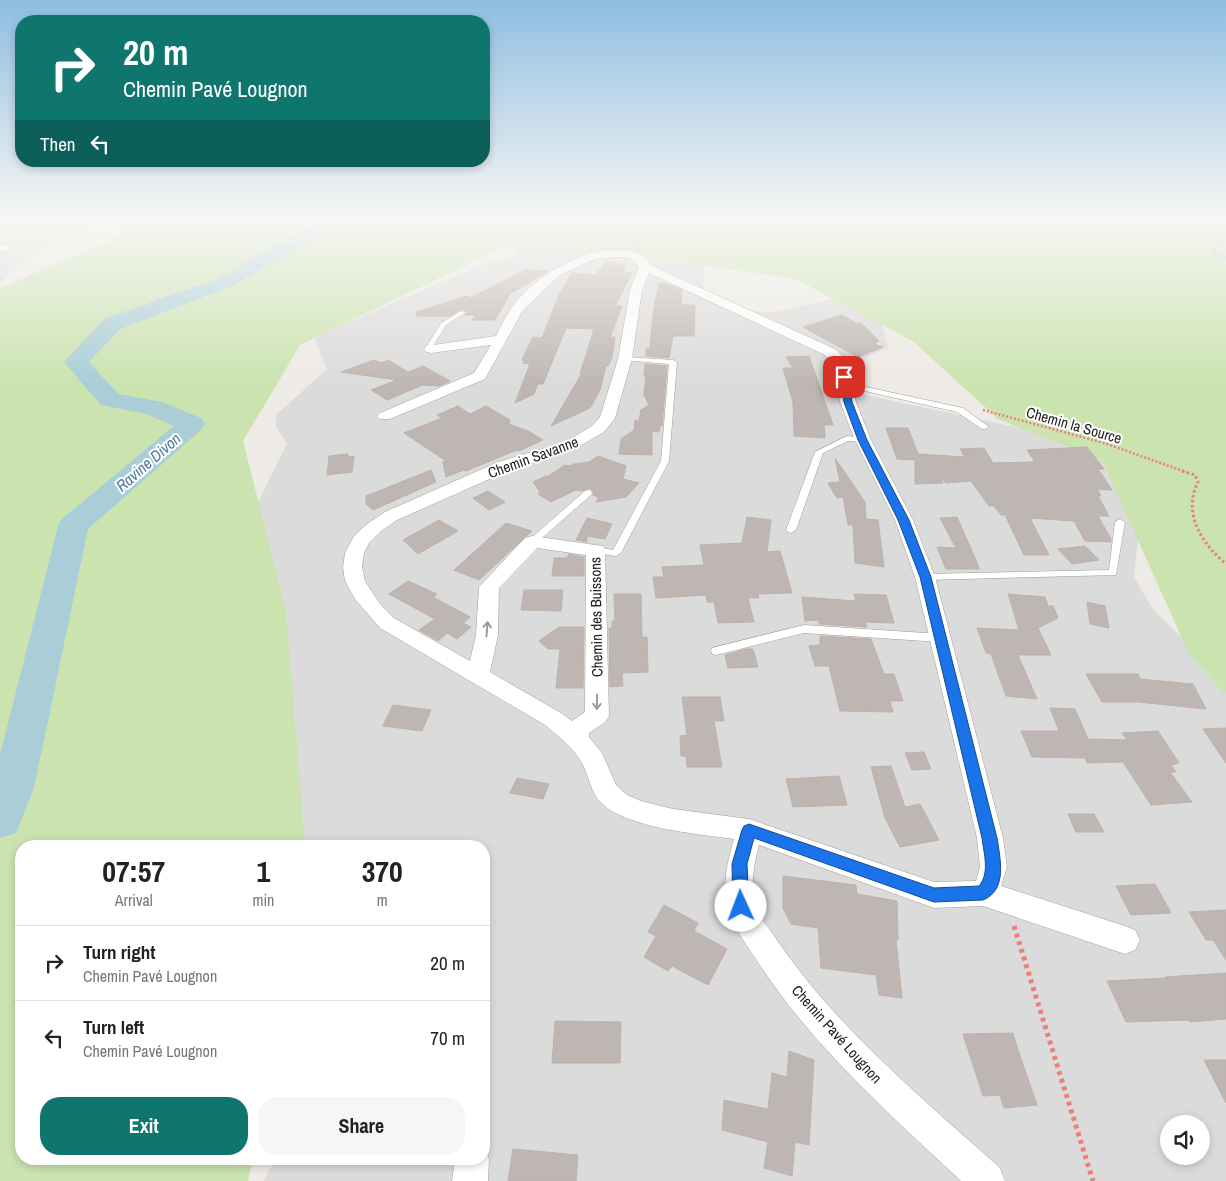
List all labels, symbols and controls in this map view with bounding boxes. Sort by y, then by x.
text: 20 m [123,29,188,76]
icon: right [40,35,105,100]
text: Chemin Pavé Lougnon [123,74,308,104]
icon: left [86,130,114,158]
text: Then [40,131,76,157]
pin [823,356,865,398]
icon: arrive [830,363,858,391]
street label: Chemin la Source [1024,401,1124,449]
water label: Ravine Divon [111,428,185,496]
street label: Chemin Savanne [485,431,581,483]
street label: Chemin des Buissons [584,557,608,677]
one-way arrow [482,621,492,637]
one-way arrow [592,694,602,710]
text: 07:57 [102,851,165,891]
text: 1 [257,851,270,891]
text: 370 [362,851,403,891]
position arrow [714,879,766,931]
text: Arrival [115,889,153,911]
text: min [252,889,274,911]
text: m [377,889,388,911]
text: Turn right [83,939,155,965]
icon: right [40,949,68,977]
text: 20 m [430,950,465,976]
text: Chemin Pavé Lougnon [83,965,217,987]
street label: Chemin Pavé Lougnon [787,980,887,1088]
text: Turn left [83,1014,144,1040]
icon: left [40,1024,68,1052]
text: 70 m [430,1025,465,1051]
text: Chemin Pavé Lougnon [83,1040,217,1062]
button: Exit [40,1097,248,1155]
button: Share [258,1097,465,1155]
map controls [1160,1115,1210,1165]
button: sound [1160,1115,1210,1165]

